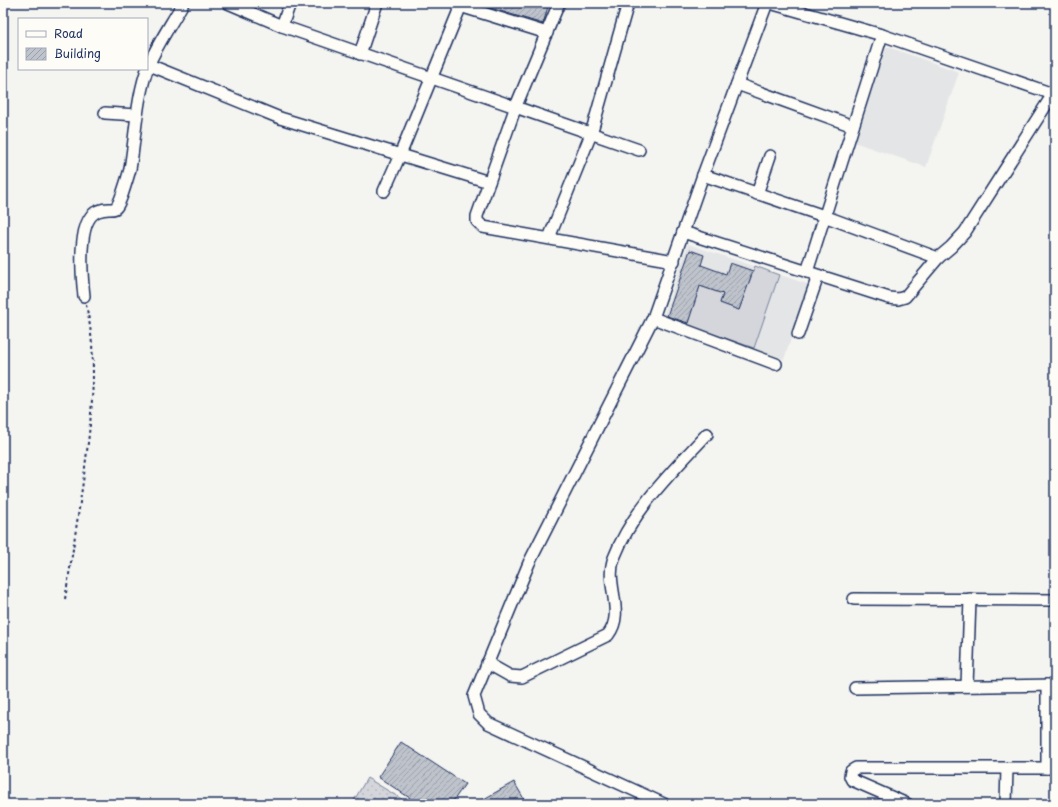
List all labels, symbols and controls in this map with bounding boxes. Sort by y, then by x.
legend [18,18,148,70]
text: Road [54,24,83,42]
text: Building [54,44,101,62]

